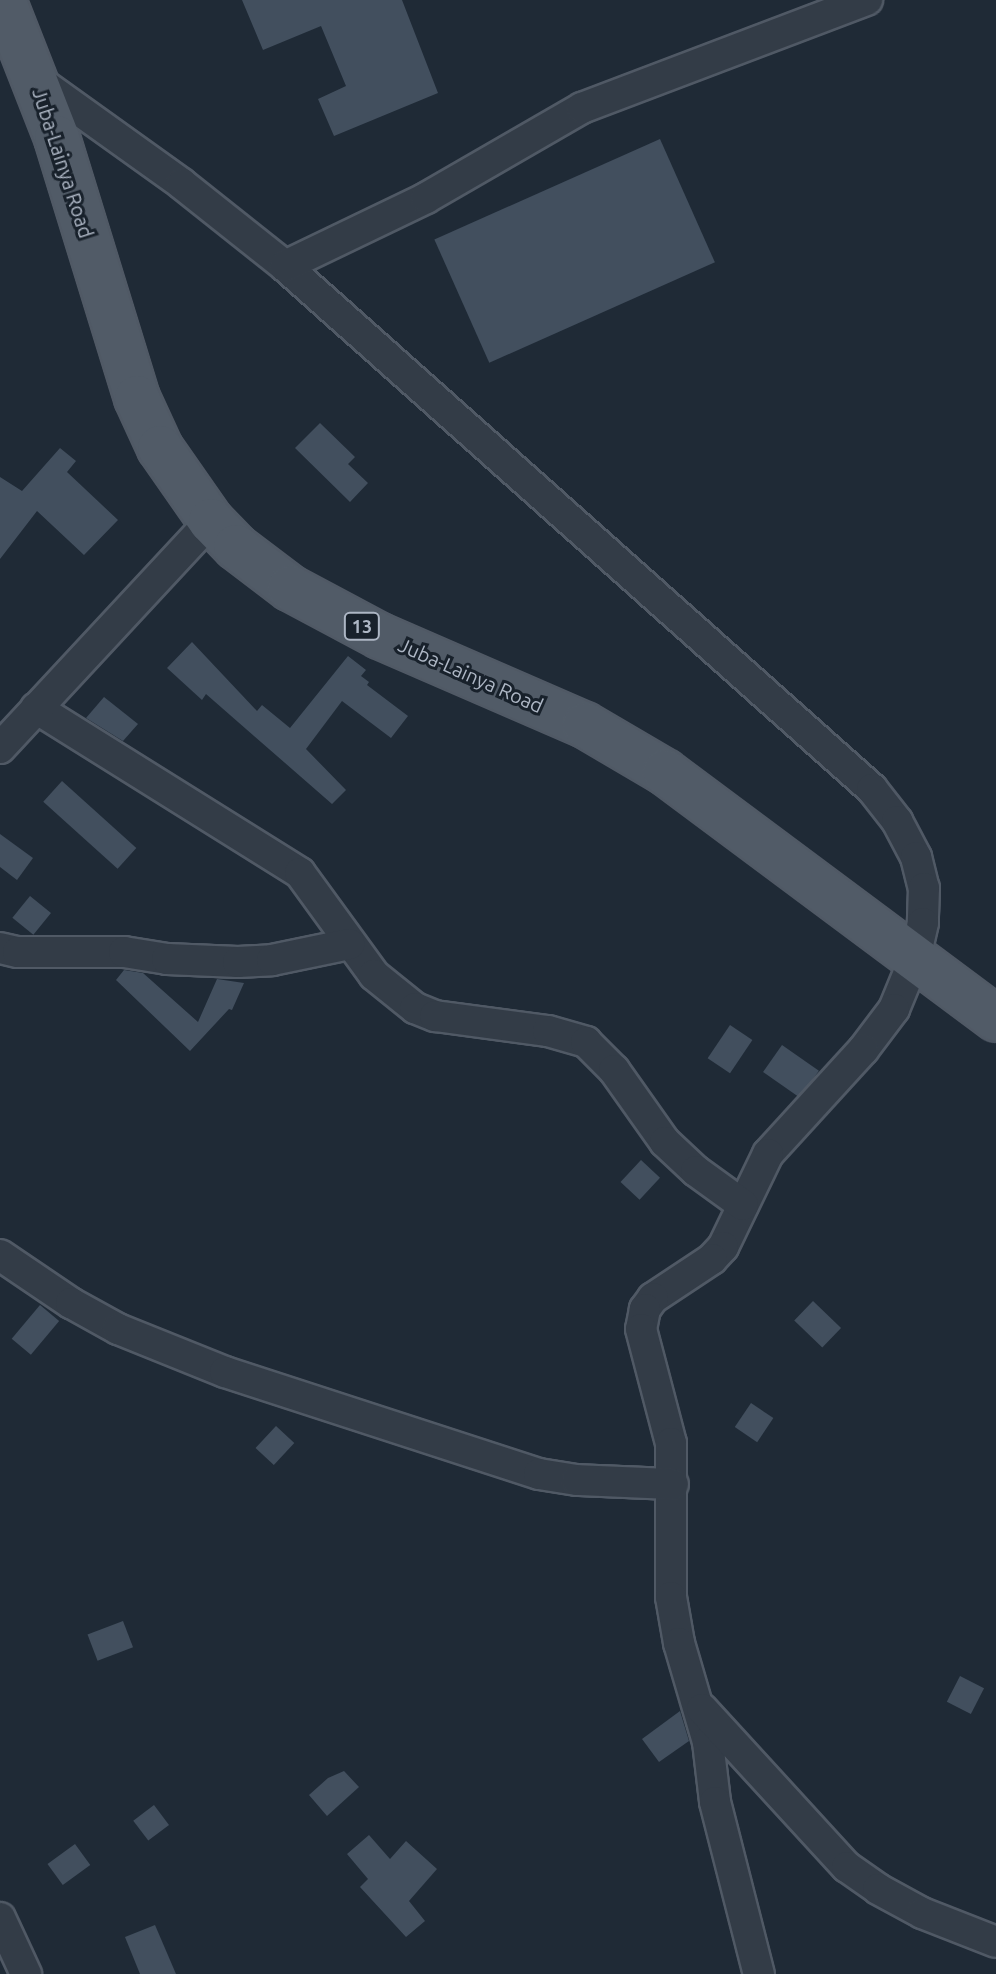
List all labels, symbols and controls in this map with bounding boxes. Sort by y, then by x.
street label: Juba-Lainya Road [27,85,99,241]
road number: 13 [342,612,382,640]
street label: Juba-Lainya Road [395,632,547,718]

